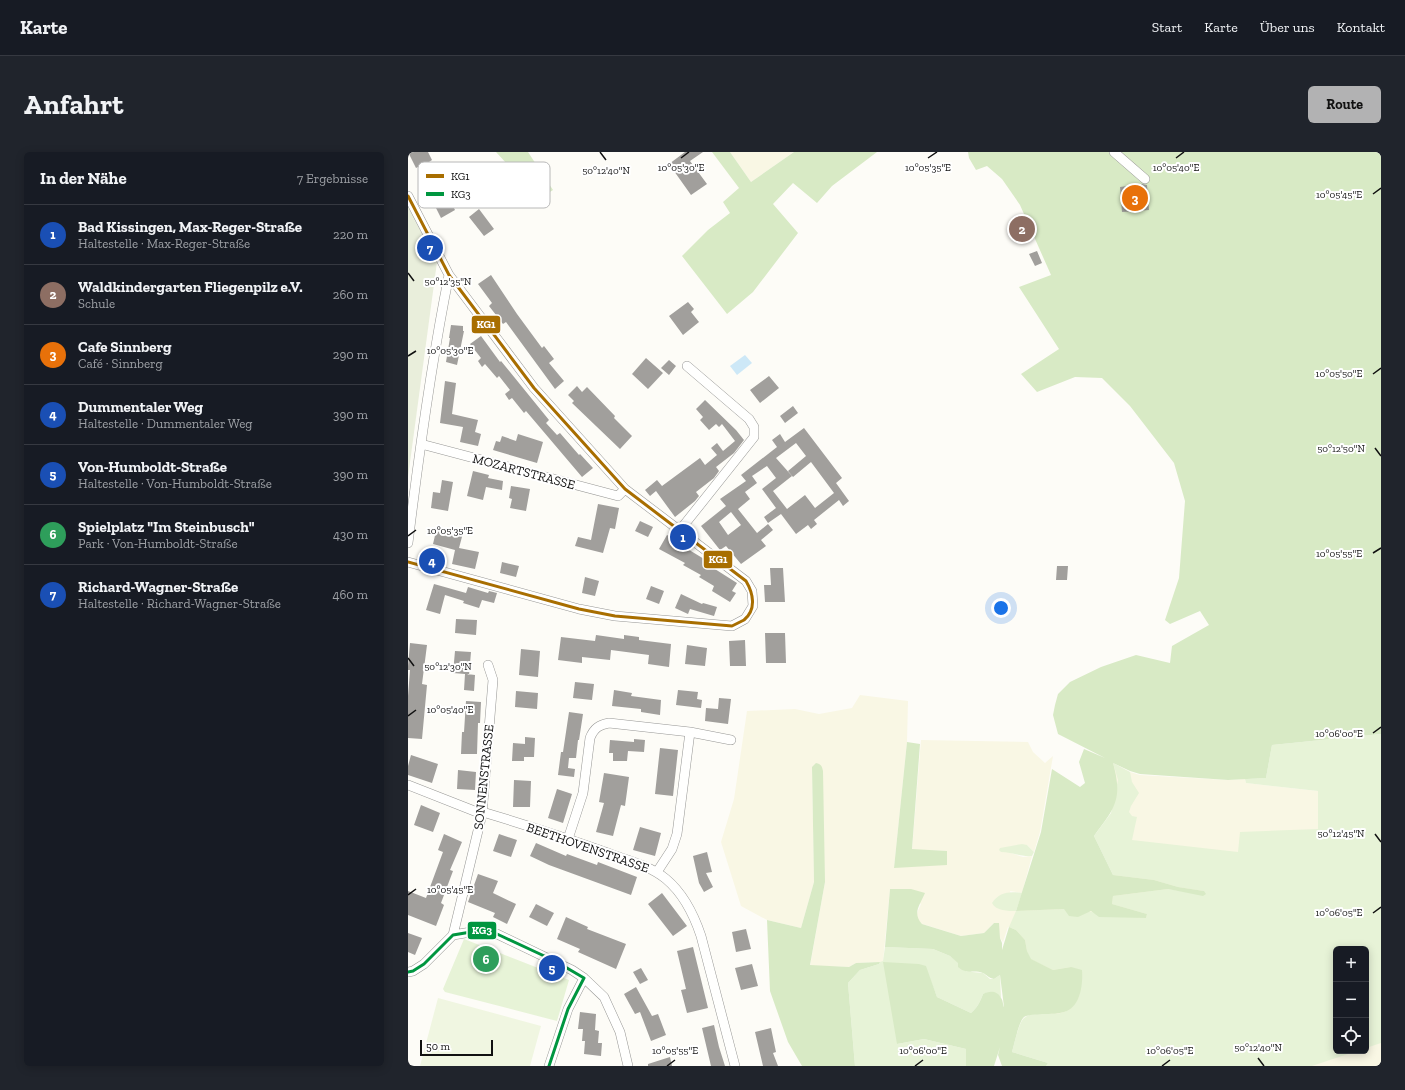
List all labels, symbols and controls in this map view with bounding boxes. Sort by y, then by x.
text: Karte [20,16,68,39]
text: Start [1152,19,1182,36]
text: Karte [1204,19,1238,36]
text: Über uns [1260,19,1315,36]
text: Kontakt [1337,19,1385,36]
button: Route [1308,86,1381,123]
text: Anfahrt [24,88,123,121]
legend [418,162,550,208]
text: 10°05'30"E [658,162,704,174]
text: 10°05'35"E [905,162,951,174]
text: 10°05'40"E [1153,162,1199,174]
text: 50°12'40"N [582,165,630,177]
text: In der Nähe [40,168,127,188]
text: KG1 [451,170,470,183]
text: 7 Ergebnisse [297,171,368,186]
pin: 3 [1122,183,1148,213]
text: KG3 [451,188,471,201]
text: 10°05'45"E [1316,189,1362,201]
pin: 2 [1009,214,1035,244]
text: Bad Kissingen, Max-Reger-Straße [78,218,302,236]
text: 1 [50,227,56,242]
text: 220 m [333,227,368,242]
pin: 7 [417,233,443,263]
text: Haltestelle · Max-Reger-Straße [78,236,250,251]
text: 50°12'35"N [425,276,472,288]
text: Waldkindergarten Fliegenpilz e.V. [78,278,303,296]
text: 2 [50,287,56,302]
text: 260 m [333,287,368,302]
text: Schule [78,296,115,311]
line badge: KG1 [471,315,501,334]
text: KG1 [476,318,496,331]
text: Cafe Sinnberg [78,338,172,356]
text: 10°05'30"E [427,345,473,357]
text: 3 [50,347,56,362]
text: 290 m [333,347,368,362]
text: Café · Sinnberg [78,356,163,371]
text: 10°05'50"E [1316,368,1363,380]
text: Dummentaler Weg [78,398,203,416]
text: 4 [49,407,57,422]
text: 390 m [333,407,368,422]
text: Haltestelle · Dummentaler Weg [78,416,252,431]
text: 50°12'50"N [1317,443,1365,455]
street label: MOZARTSTRASSE [471,451,577,492]
text: Von-Humboldt-Straße [78,458,227,476]
text: 5 [50,467,56,482]
text: 390 m [333,467,368,482]
text: Haltestelle · Von-Humboldt-Straße [78,476,272,491]
text: Spielplatz "Im Steinbusch" [78,518,255,536]
pin: 1 [670,522,696,552]
text: 10°05'35"E [427,525,473,537]
text: 6 [50,527,56,542]
text: 430 m [333,527,368,542]
text: Park · Von-Humboldt-Straße [78,536,238,551]
pin: 4 [419,546,445,576]
text: 10°05'55"E [1316,548,1362,560]
line badge: KG1 [703,550,733,569]
text: KG1 [708,553,728,566]
text: Richard-Wagner-Straße [78,578,238,596]
text: 7 [50,587,56,602]
text: 460 m [332,587,368,602]
text: Haltestelle · Richard-Wagner-Straße [78,596,281,611]
your location [991,598,1011,618]
text: 50°12'30"N [424,661,472,673]
text: 10°05'40"E [427,704,473,716]
street label: SONNENSTRASSE [471,723,497,830]
text: 10°06'00"E [1315,728,1363,740]
street label: BEETHOVENSTRASSE [525,819,651,876]
text: 50°12'45"N [1318,828,1365,840]
text: 10°05'45"E [427,884,473,896]
text: 10°06'05"E [1315,907,1363,919]
line badge: KG3 [467,921,497,940]
text: KG3 [472,924,492,937]
pin: 6 [473,944,499,974]
map controls [1333,946,1369,1054]
button: + [1333,946,1369,982]
pin: 5 [539,953,565,983]
button: − [1333,982,1369,1018]
button: locate [1333,1018,1369,1054]
scale bar [420,1038,493,1057]
text: 50 m [426,1040,450,1053]
text: 50°12'40"N [1234,1042,1282,1054]
text: 10°05'55"E [652,1045,698,1057]
text: 10°06'00"E [899,1045,947,1057]
text: 10°06'05"E [1146,1045,1194,1057]

